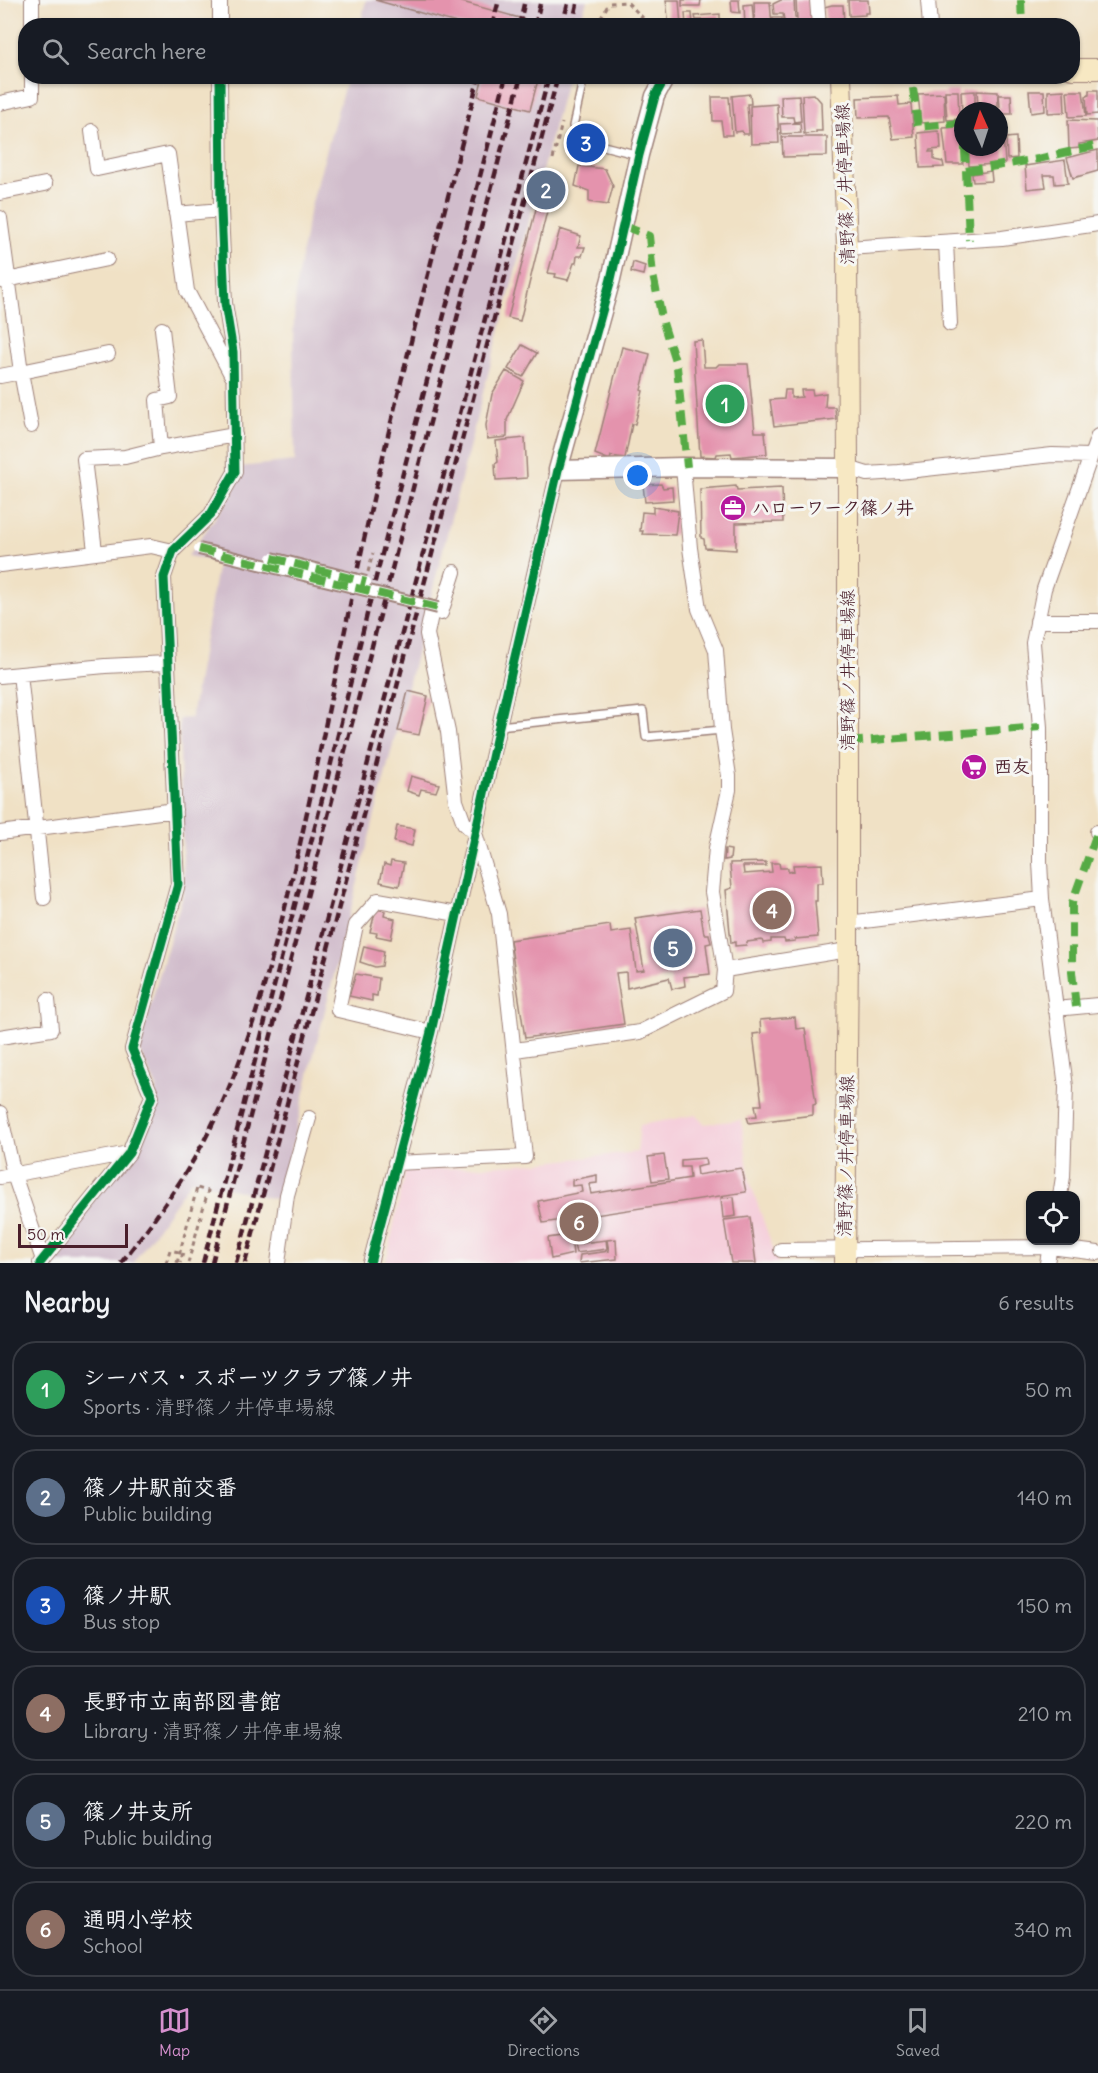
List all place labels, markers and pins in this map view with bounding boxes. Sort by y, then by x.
pin: 3 [566,120,606,166]
pin: 2 [526,168,566,213]
pin: 1 [706,382,744,426]
office icon: ハローワーク篠ノ井 [718,493,748,523]
place label: ハローワーク篠ノ井 [752,496,914,519]
supermarket icon: 西友 [959,752,989,782]
place label: 西友 [994,755,1030,778]
pin: 4 [752,888,792,932]
pin: 5 [654,926,692,970]
pin: 6 [560,1200,598,1244]

